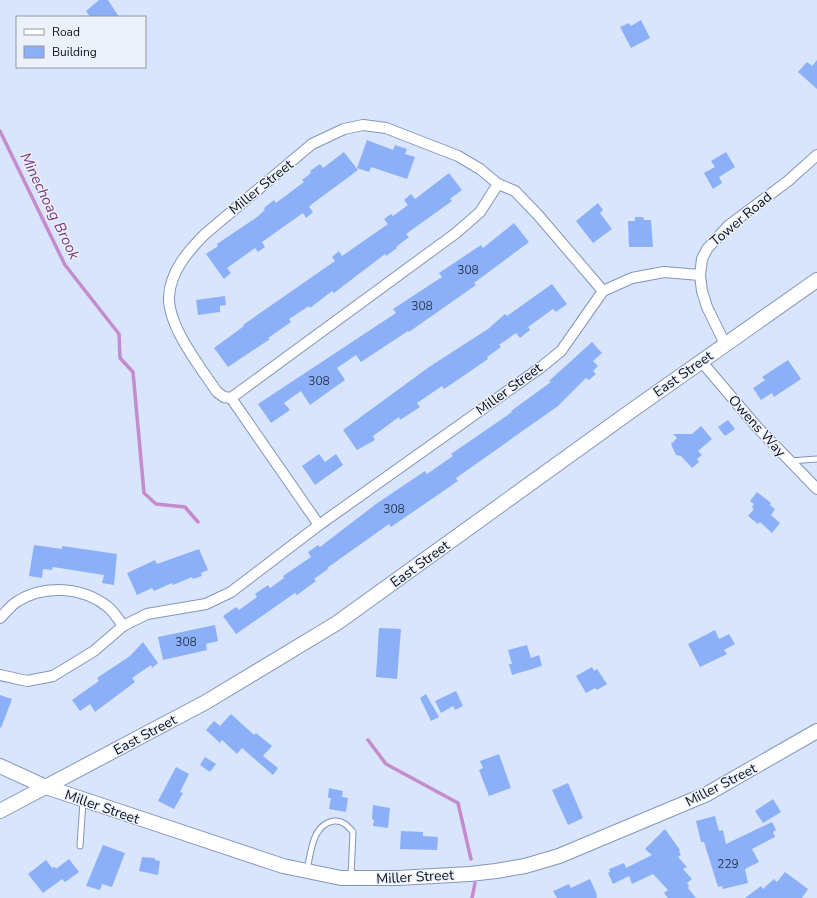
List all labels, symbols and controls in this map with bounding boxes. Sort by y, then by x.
legend [16,16,146,68]
text: Road [52,24,80,40]
text: Building [52,44,97,60]
water label: Minechoag Brook [15,149,85,263]
street label: Miller Street [225,155,297,219]
street label: Tower Road [706,188,776,250]
house number: 308 [457,262,479,278]
house number: 308 [411,298,433,314]
street label: East Street [649,346,717,402]
street label: Miller Street [472,358,546,420]
house number: 308 [308,373,330,389]
street label: Owens Way [724,391,790,462]
house number: 308 [383,501,405,517]
street label: East Street [387,536,454,592]
house number: 308 [175,634,197,650]
street label: East Street [110,710,180,760]
street label: Miller Street [682,759,760,811]
street label: Miller Street [62,785,142,829]
house number: 229 [717,856,739,872]
street label: Miller Street [376,865,454,889]

